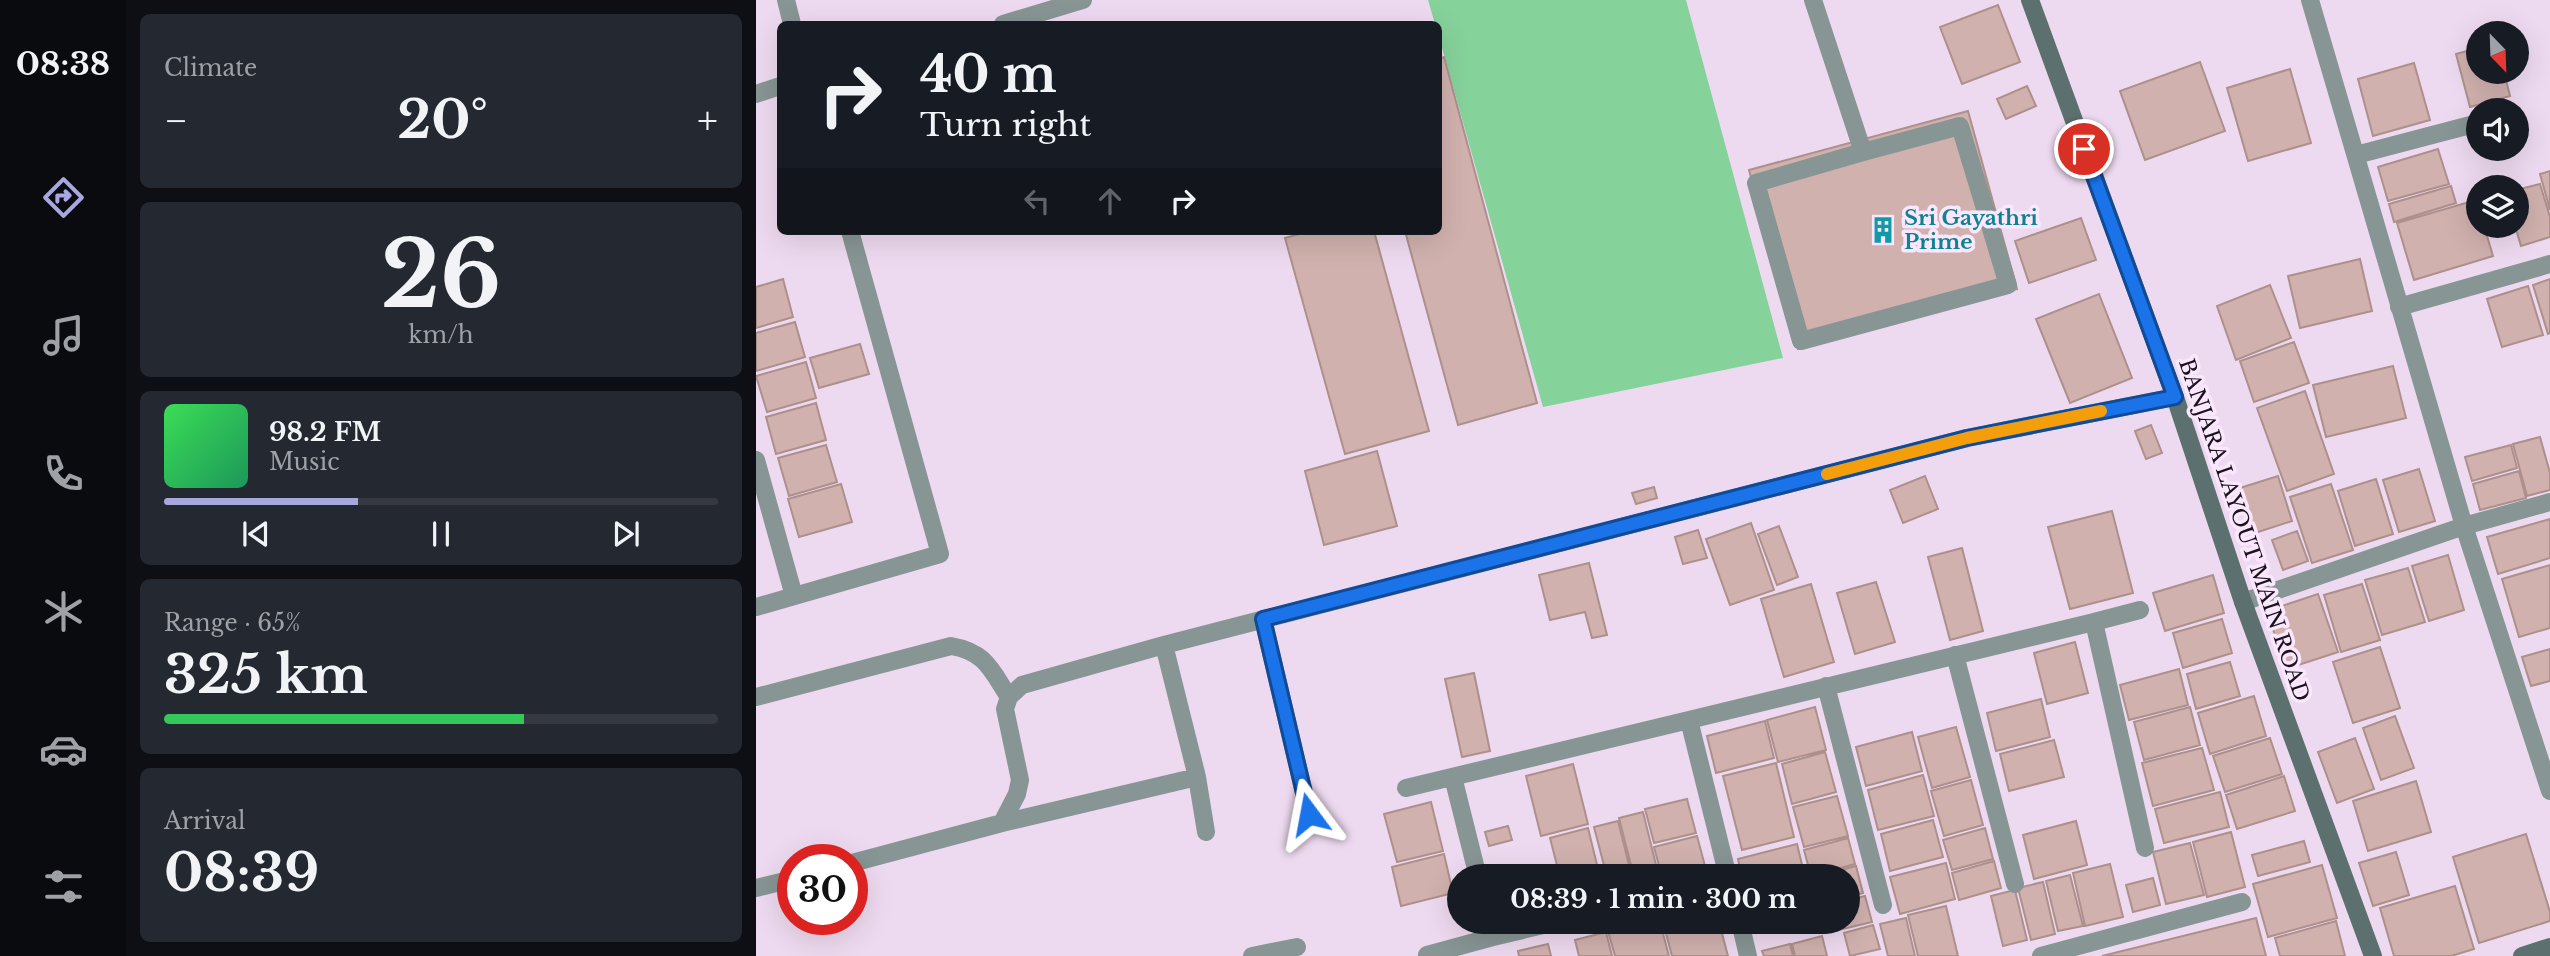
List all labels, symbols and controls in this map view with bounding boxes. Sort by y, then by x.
north arrow [2466,21,2529,84]
map controls [2466,21,2529,238]
text: 08:38 [16,44,110,84]
text: 40 m [920,44,1057,105]
icon: right [805,49,896,140]
text: Climate [164,54,257,82]
text: 20° [397,88,488,152]
text: − [164,97,188,144]
text: + [697,97,718,144]
button: sound [2466,98,2529,161]
text: Turn right [920,105,1091,145]
pin [2054,119,2114,179]
icon: arrive [2065,130,2103,168]
icon: directions [39,173,88,222]
button: layers [2466,175,2529,238]
icon: left [1018,182,1056,220]
icon: ahead [1091,182,1129,220]
icon: right [1164,182,1202,220]
place label: Sri Gayathri Prime [1904,205,2038,255]
building icon: Sri Gayathri Prime [1868,215,1898,245]
text: 26 [381,219,501,332]
icon: music [39,311,88,360]
text: km/h [408,321,474,349]
street label: BANJARA LAYOUT MAIN ROAD [2173,355,2315,705]
text: 98.2 FM [269,416,381,448]
text: Music [269,448,340,476]
icon: phone [39,449,88,498]
icon: previous [237,515,275,553]
icon: pause [422,515,460,553]
icon: next [607,515,645,553]
icon: climate [39,587,88,636]
text: Range · 65% [164,609,301,637]
text: 325 km [164,643,368,707]
icon: car [39,725,88,774]
position arrow [1272,777,1346,851]
text: Arrival [164,807,245,835]
text: 08:39 [164,841,319,905]
speed limit sign: 30 [777,844,868,935]
icon: filters [39,862,88,911]
text: 08:39 · 1 min · 300 m [1510,883,1797,915]

